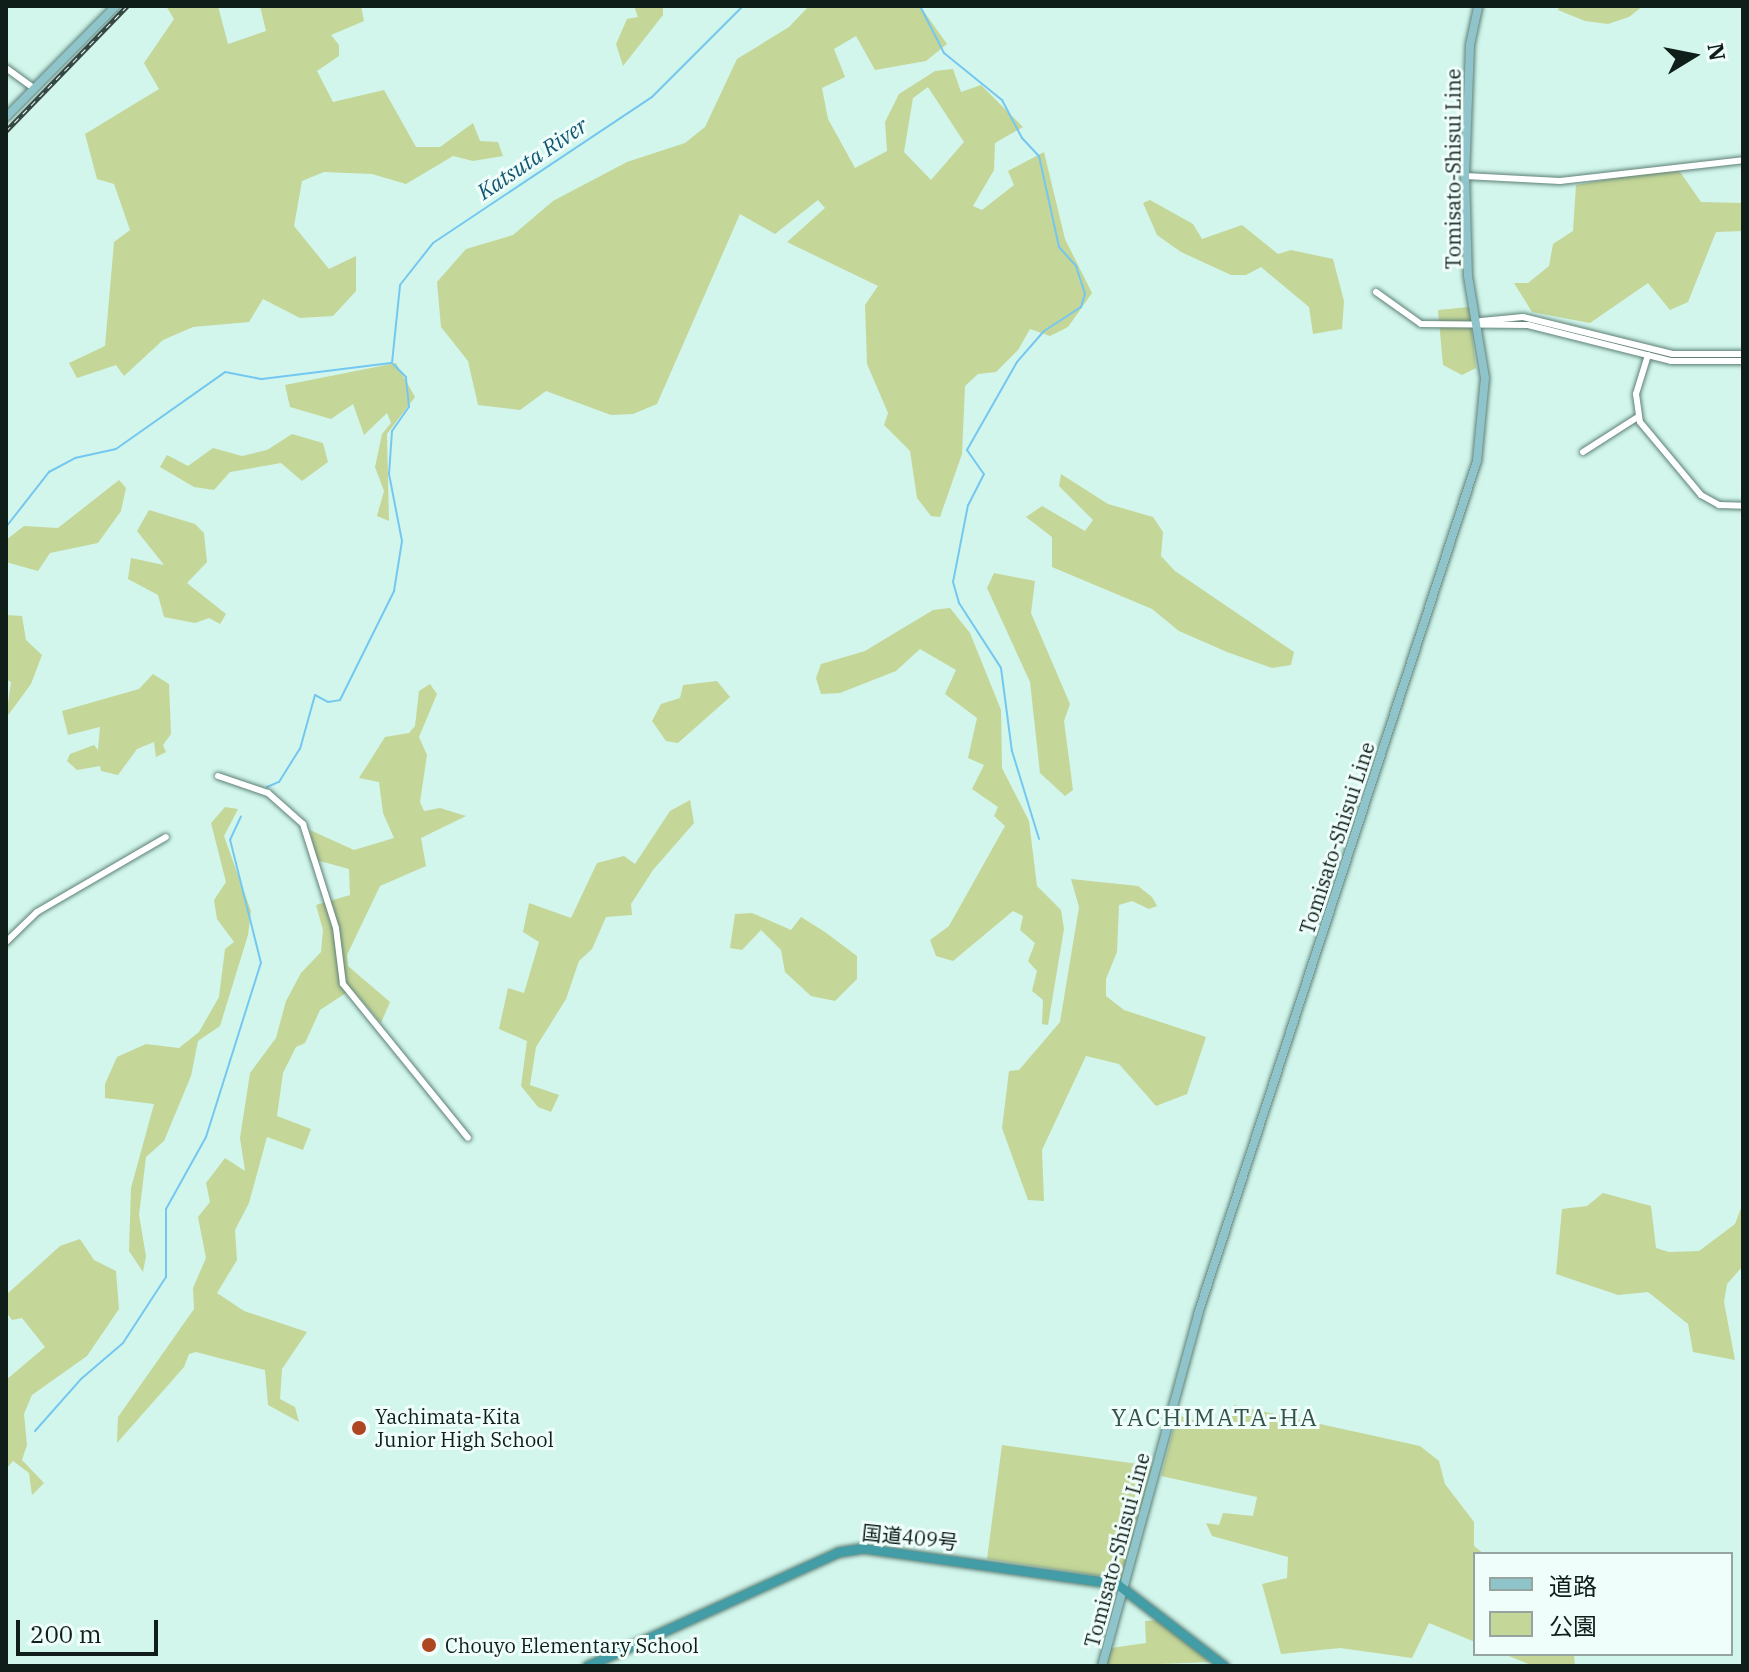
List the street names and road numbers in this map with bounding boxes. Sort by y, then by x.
street label: Tomisato-Shisui Line [1441,69,1465,269]
street label: Tomisato-Shisui Line [1295,739,1379,937]
street label: Tomisato-Shisui Line [1079,1450,1155,1650]
street label: 国道409号 [861,1520,959,1554]

